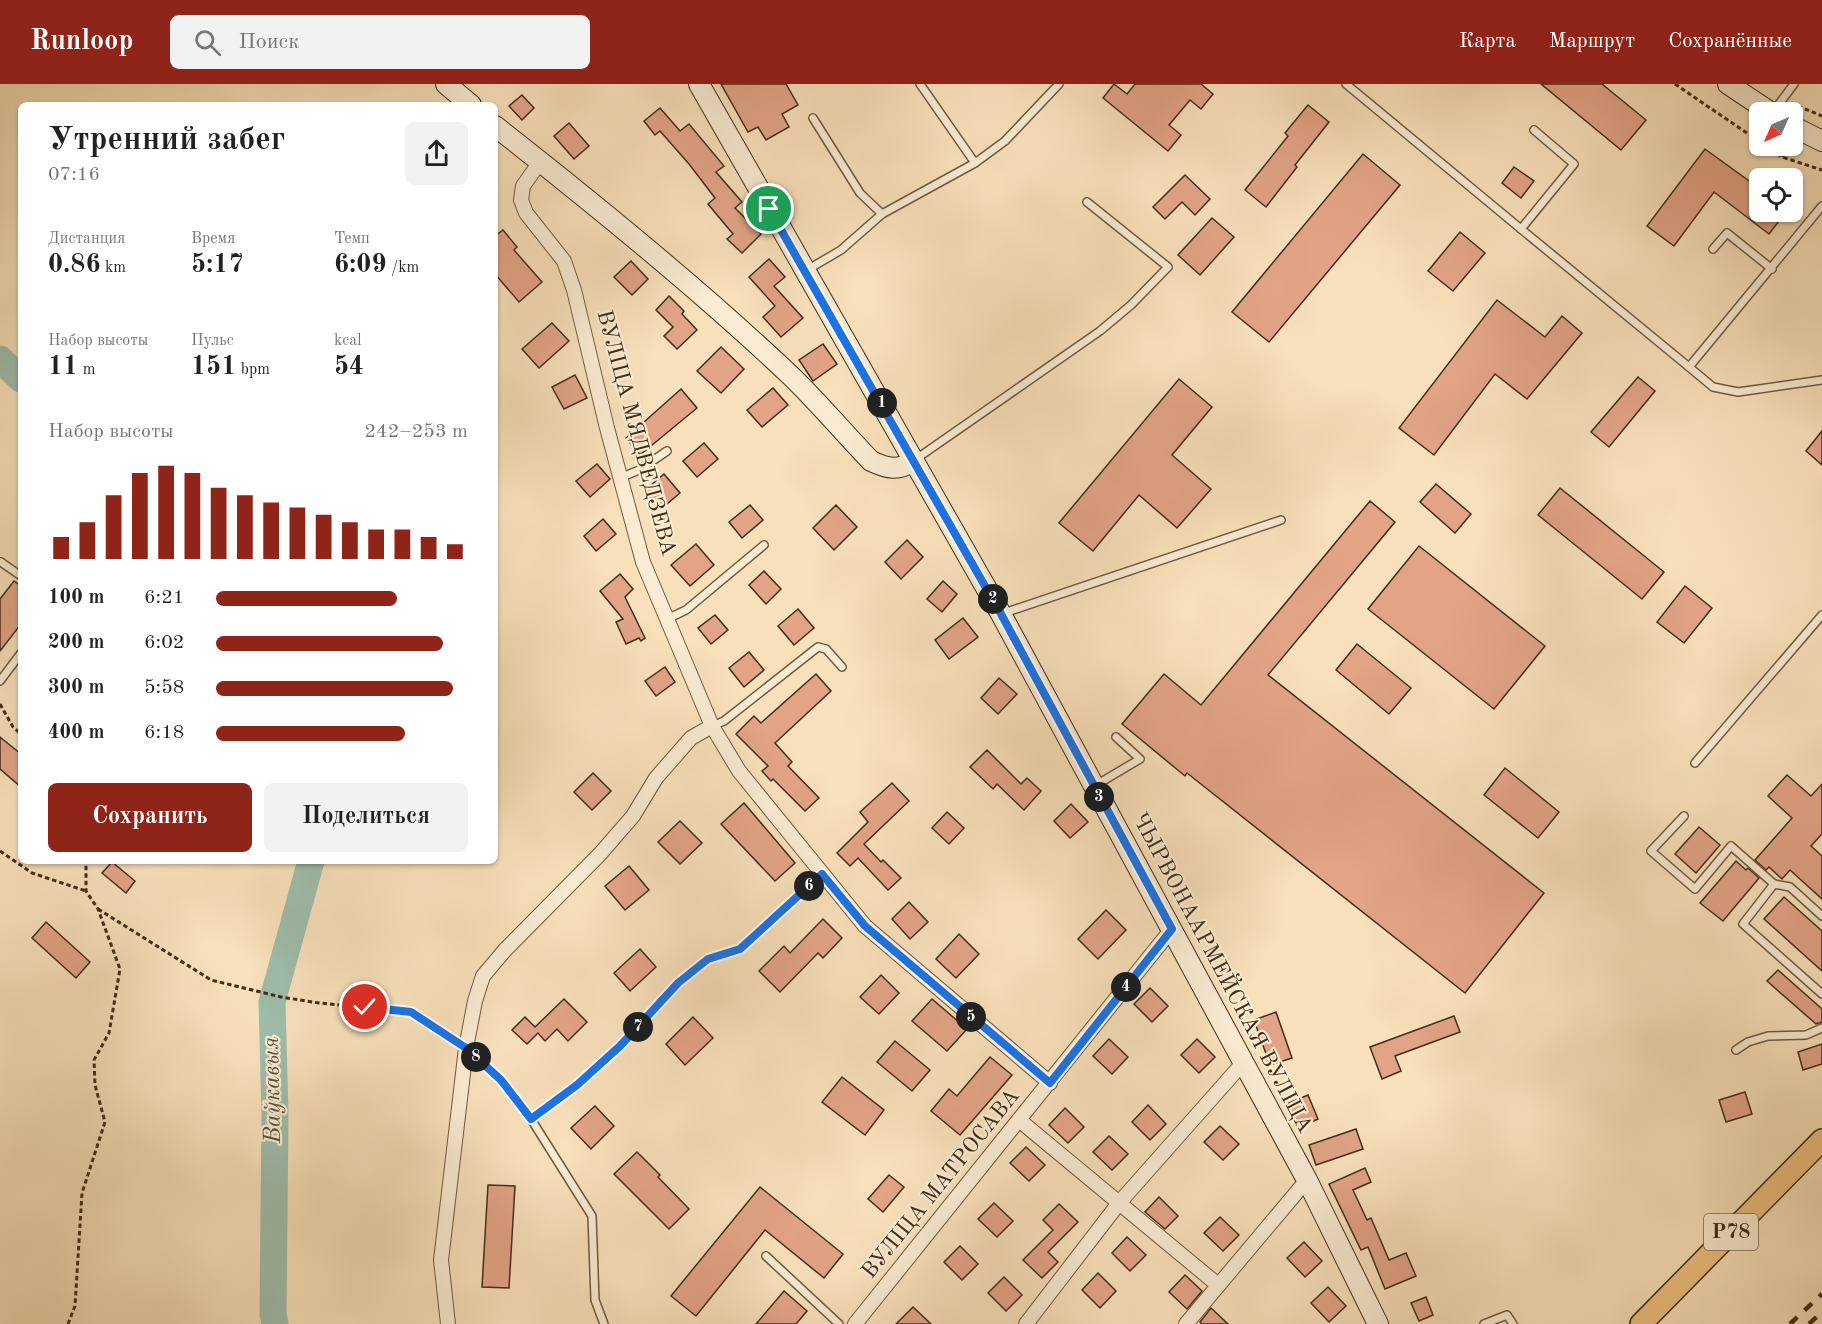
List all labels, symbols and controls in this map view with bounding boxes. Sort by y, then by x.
search box [170,15,590,69]
icon: search [191,26,224,59]
text: Runloop [30,28,134,56]
text: Поиск [239,31,299,53]
text: Карта [1459,31,1516,52]
text: Маршрут [1549,31,1635,52]
text: Сохранённые [1668,31,1792,52]
north arrow [1749,102,1803,156]
map controls [1749,102,1803,222]
button: share [405,122,468,185]
text: Утренний забег [48,124,285,157]
text: 07:16 [48,165,100,185]
button: locate [1749,168,1803,222]
pin [743,183,794,234]
icon: arrive [752,192,785,225]
text: Дистанция [48,231,125,247]
text: Время [191,231,235,247]
text: Темп [334,231,370,247]
text: 0.86 [48,252,101,278]
text: 5:17 [191,252,244,278]
text: 6:09 [334,252,387,278]
text: km [101,260,126,276]
text: /km [387,260,419,276]
street label: ВУЛІЦА МЯДВЕДЗЕВА [593,308,680,559]
text: Набор высоты [48,333,148,349]
text: Пульс [191,333,234,349]
text: kcal [334,333,362,349]
text: 11 [48,354,78,380]
text: 151 [191,354,236,380]
text: 54 [334,354,364,380]
text: m [78,362,95,378]
text: bpm [236,362,270,378]
pin: 1 [867,388,897,418]
text: 1 [877,395,887,411]
text: Набор высоты [48,422,174,442]
text: 242–253 m [365,422,468,442]
pin: 2 [978,584,1008,614]
text: 100 m [48,588,104,608]
text: 6:21 [144,588,184,608]
text: 2 [988,591,998,607]
text: 200 m [48,633,104,653]
text: 6:02 [144,633,184,653]
text: 300 m [48,678,104,698]
text: 5:58 [144,678,184,698]
text: 400 m [48,723,104,743]
text: 6:18 [144,723,184,743]
pin: 3 [1084,782,1114,812]
button: Сохранить [48,783,252,852]
button: Поделиться [264,783,468,852]
text: 3 [1094,789,1104,805]
street label: ЧЫРВОНААРМЕЙСКАЯ ВУЛІЦА [1128,807,1320,1137]
pin: 6 [794,871,824,901]
text: 6 [804,878,814,894]
pin: 4 [1111,972,1141,1002]
text: 4 [1121,979,1131,995]
pin [339,981,390,1032]
icon: check [348,990,381,1023]
pin: 5 [956,1002,986,1032]
text: 5 [966,1009,976,1025]
pin: 7 [623,1012,653,1042]
text: 7 [633,1019,643,1035]
water label: Ваўкавыя [260,1036,286,1145]
pin: 8 [461,1042,491,1072]
text: 8 [471,1049,481,1065]
street label: ВУЛІЦА МАТРОСАВА [858,1085,1024,1283]
road number: Р78 [1704,1214,1758,1250]

